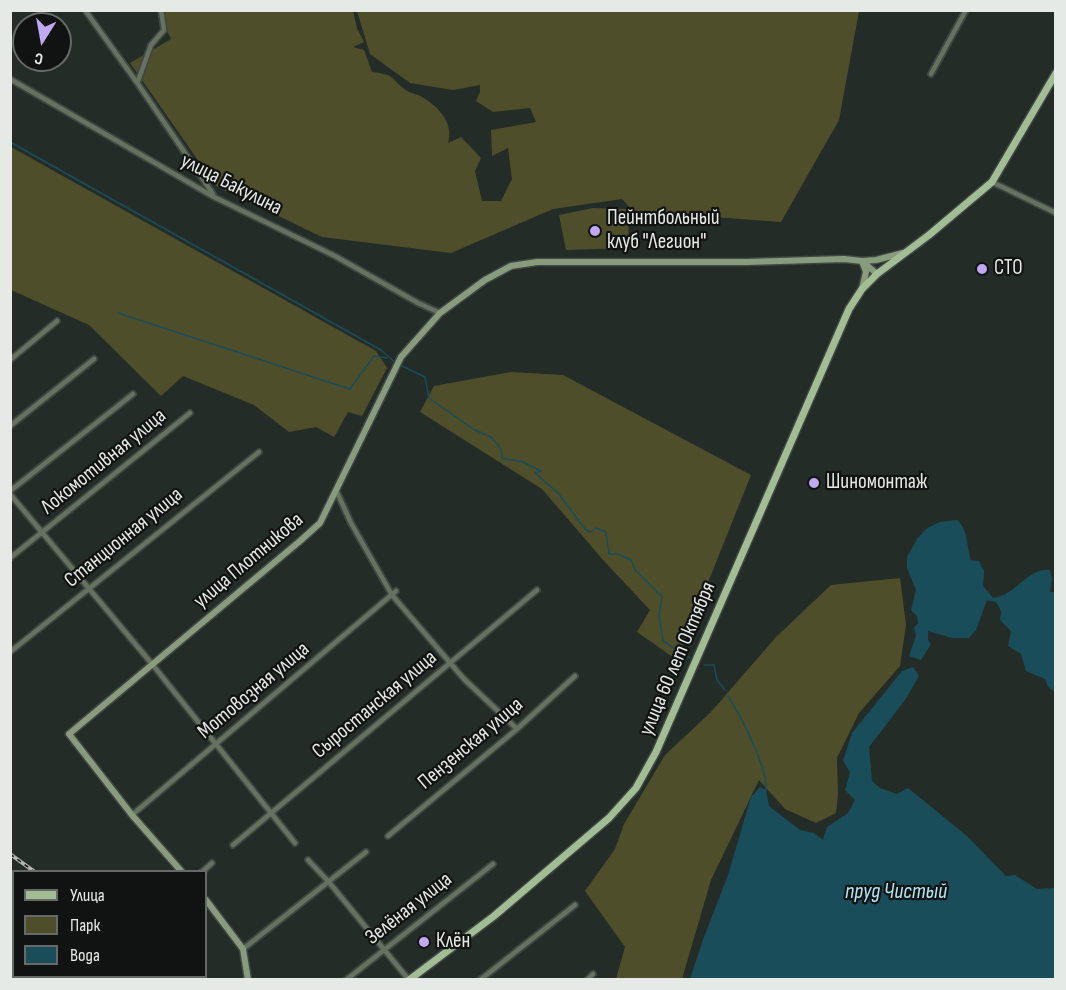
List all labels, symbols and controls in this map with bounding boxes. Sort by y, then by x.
north arrow [12,12,72,72]
text: С [33,48,45,68]
street label: улица Бакулина [176,149,286,221]
place label: Пейнтбольный клуб "Легион" [607,206,720,256]
marker: Пейнтбольный клуб "Легион" [588,224,602,238]
place label: СТО [994,256,1023,282]
marker: СТО [975,262,989,276]
street label: Локомотивная улица [36,404,172,520]
place label: Шиномонтаж [826,470,927,496]
marker: Шиномонтаж [807,476,821,490]
street label: Станционная улица [60,483,188,593]
street label: улица Плотникова [189,508,309,614]
street label: улица 60 лет Октября [634,578,722,740]
street label: Мотовозная улица [193,637,315,745]
street label: Сыростанская улица [308,646,442,764]
street label: Пензенская улица [413,693,529,795]
street label: Зелёная улица [361,867,457,951]
legend [12,870,207,978]
water label: пруд Чистый [845,879,947,905]
text: Улица [70,885,105,906]
text: Парк [70,915,100,936]
place label: Клён [436,929,470,955]
marker: Клён [417,935,431,949]
text: Вода [70,945,100,966]

